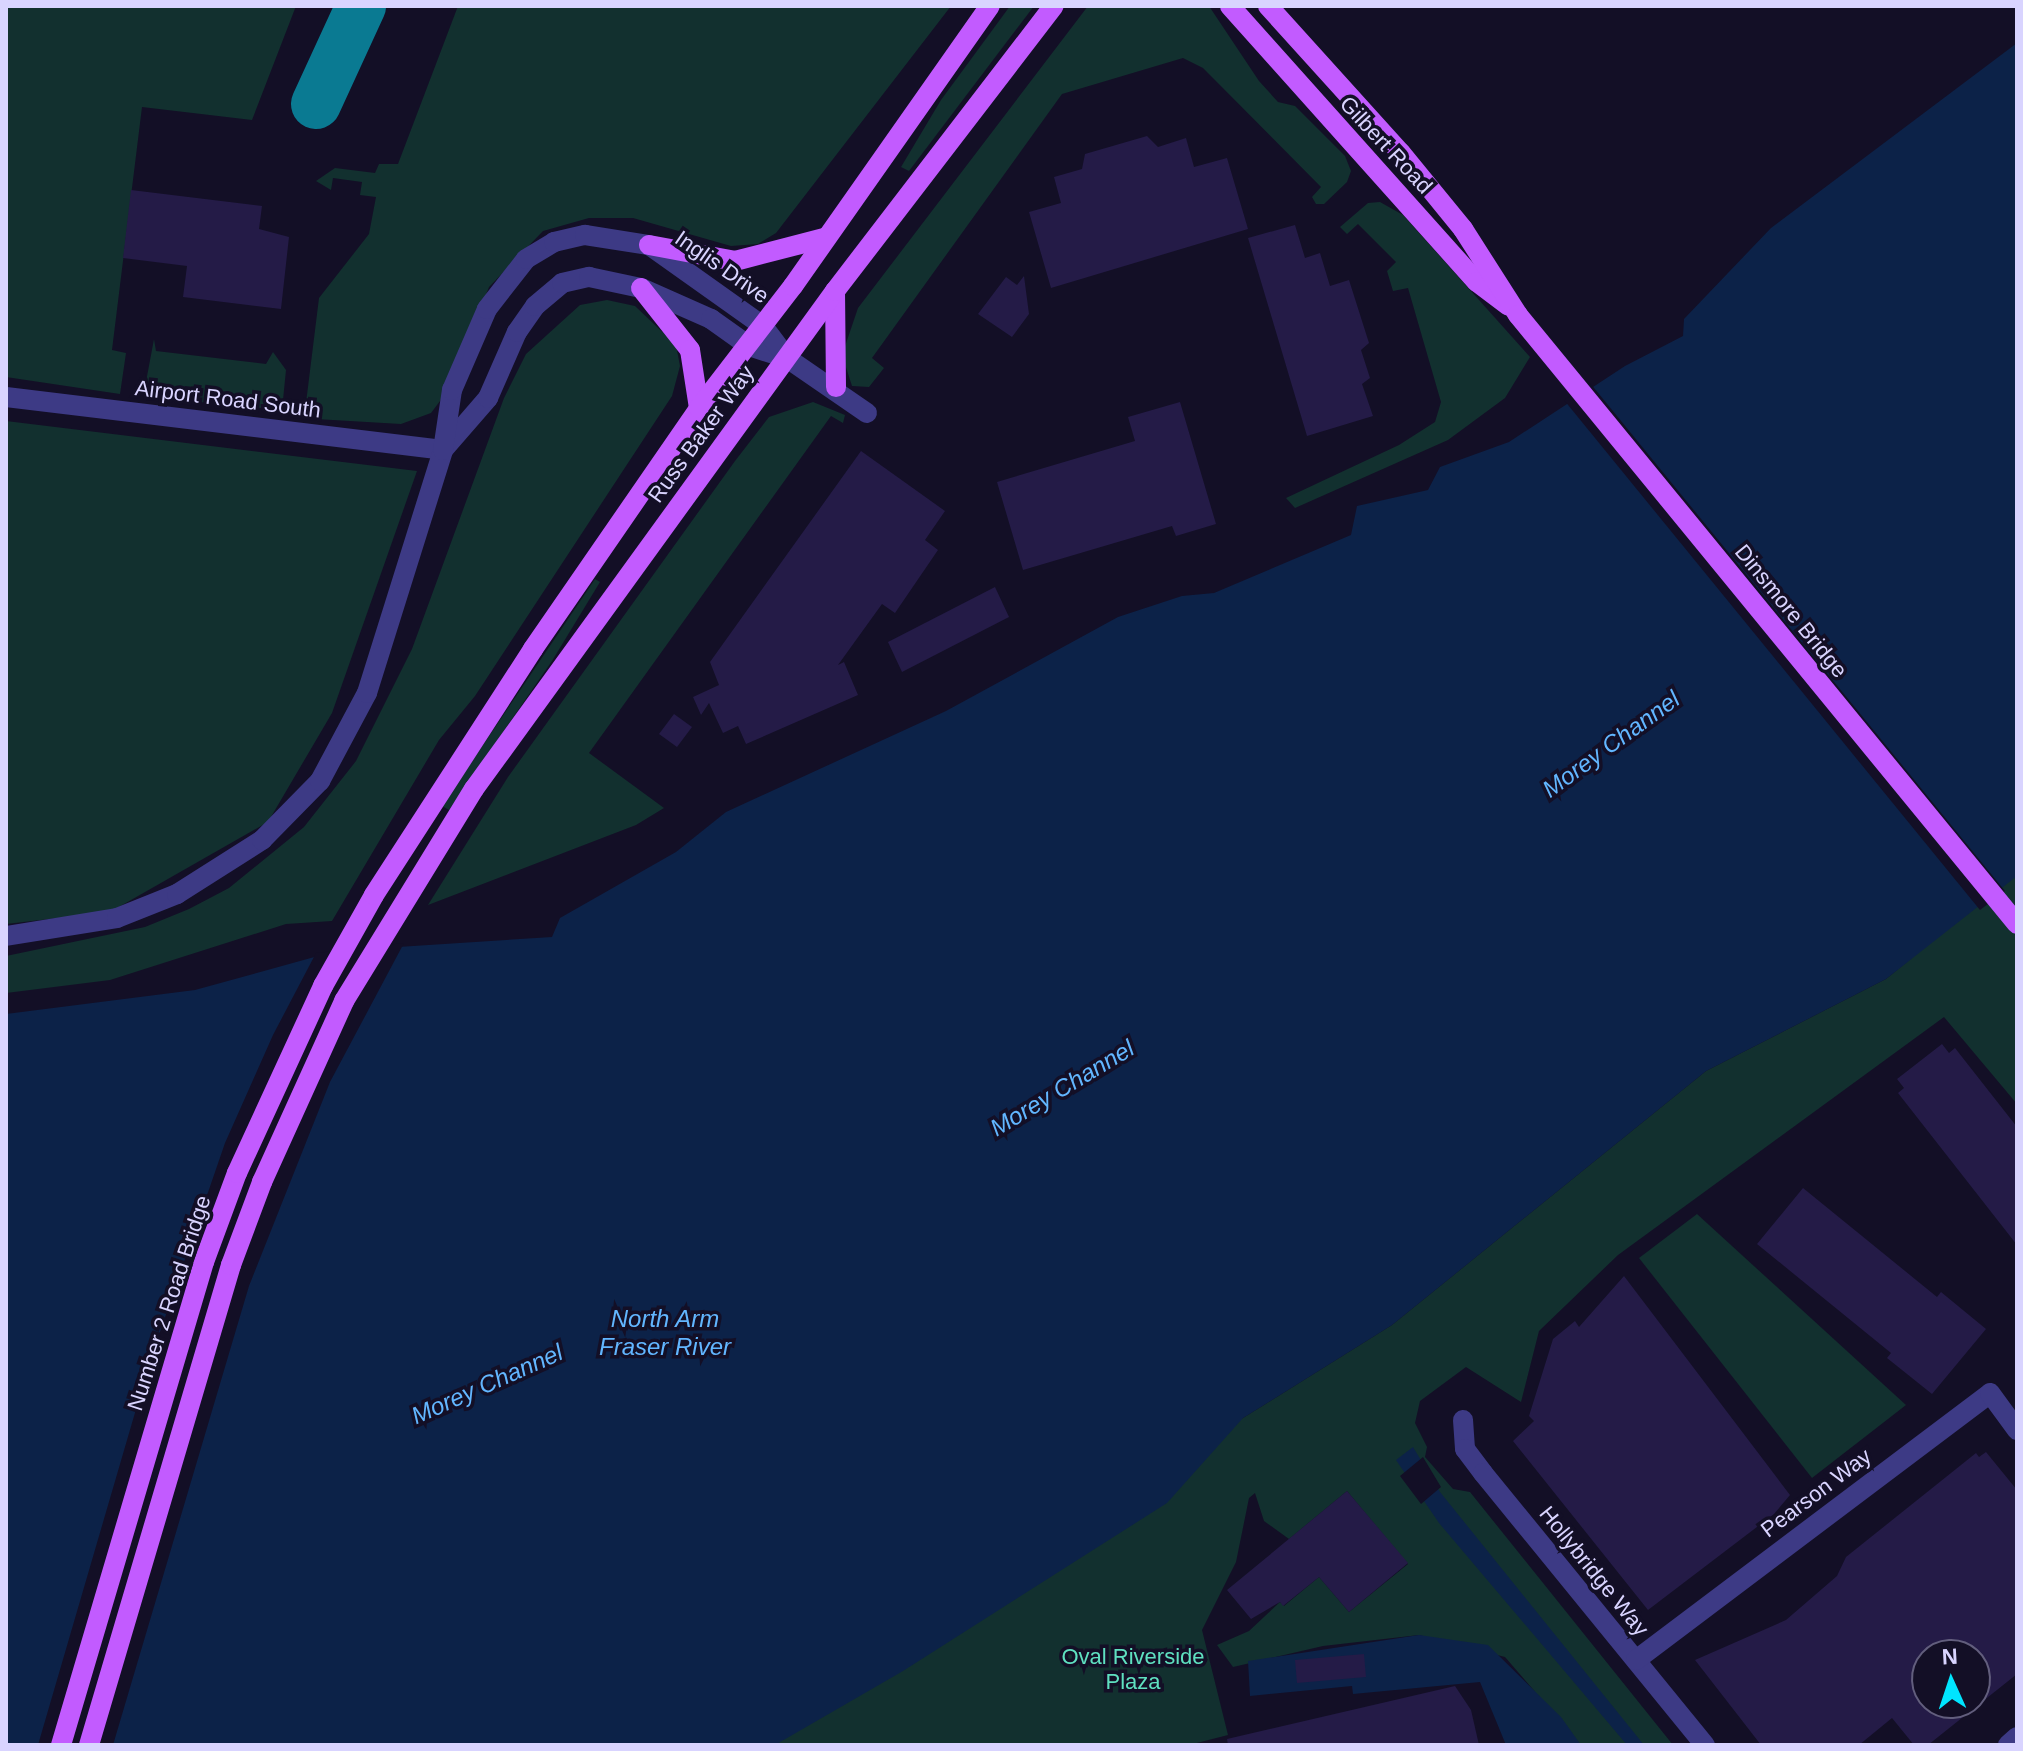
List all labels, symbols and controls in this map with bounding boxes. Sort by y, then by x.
street label: Gilbert Road [1334,91,1438,199]
street label: Inglis Drive [670,225,774,309]
street label: Russ Baker Way [642,360,760,508]
street label: Airport Road South [134,374,322,424]
street label: Dinsmore Bridge [1729,539,1853,683]
water label: Morey Channel [1537,685,1685,803]
water label: Morey Channel [985,1034,1139,1142]
street label: Number 2 Road Bridge [122,1192,216,1414]
water label: North Arm Fraser River [599,1305,731,1361]
water label: Morey Channel [407,1338,567,1430]
street label: Pearson Way [1756,1443,1876,1543]
street label: Hollybridge Way [1534,1501,1654,1641]
north arrow [1911,1639,1991,1719]
park label: Oval Riverside Plaza [1061,1643,1205,1694]
text: N [1941,1644,1958,1669]

